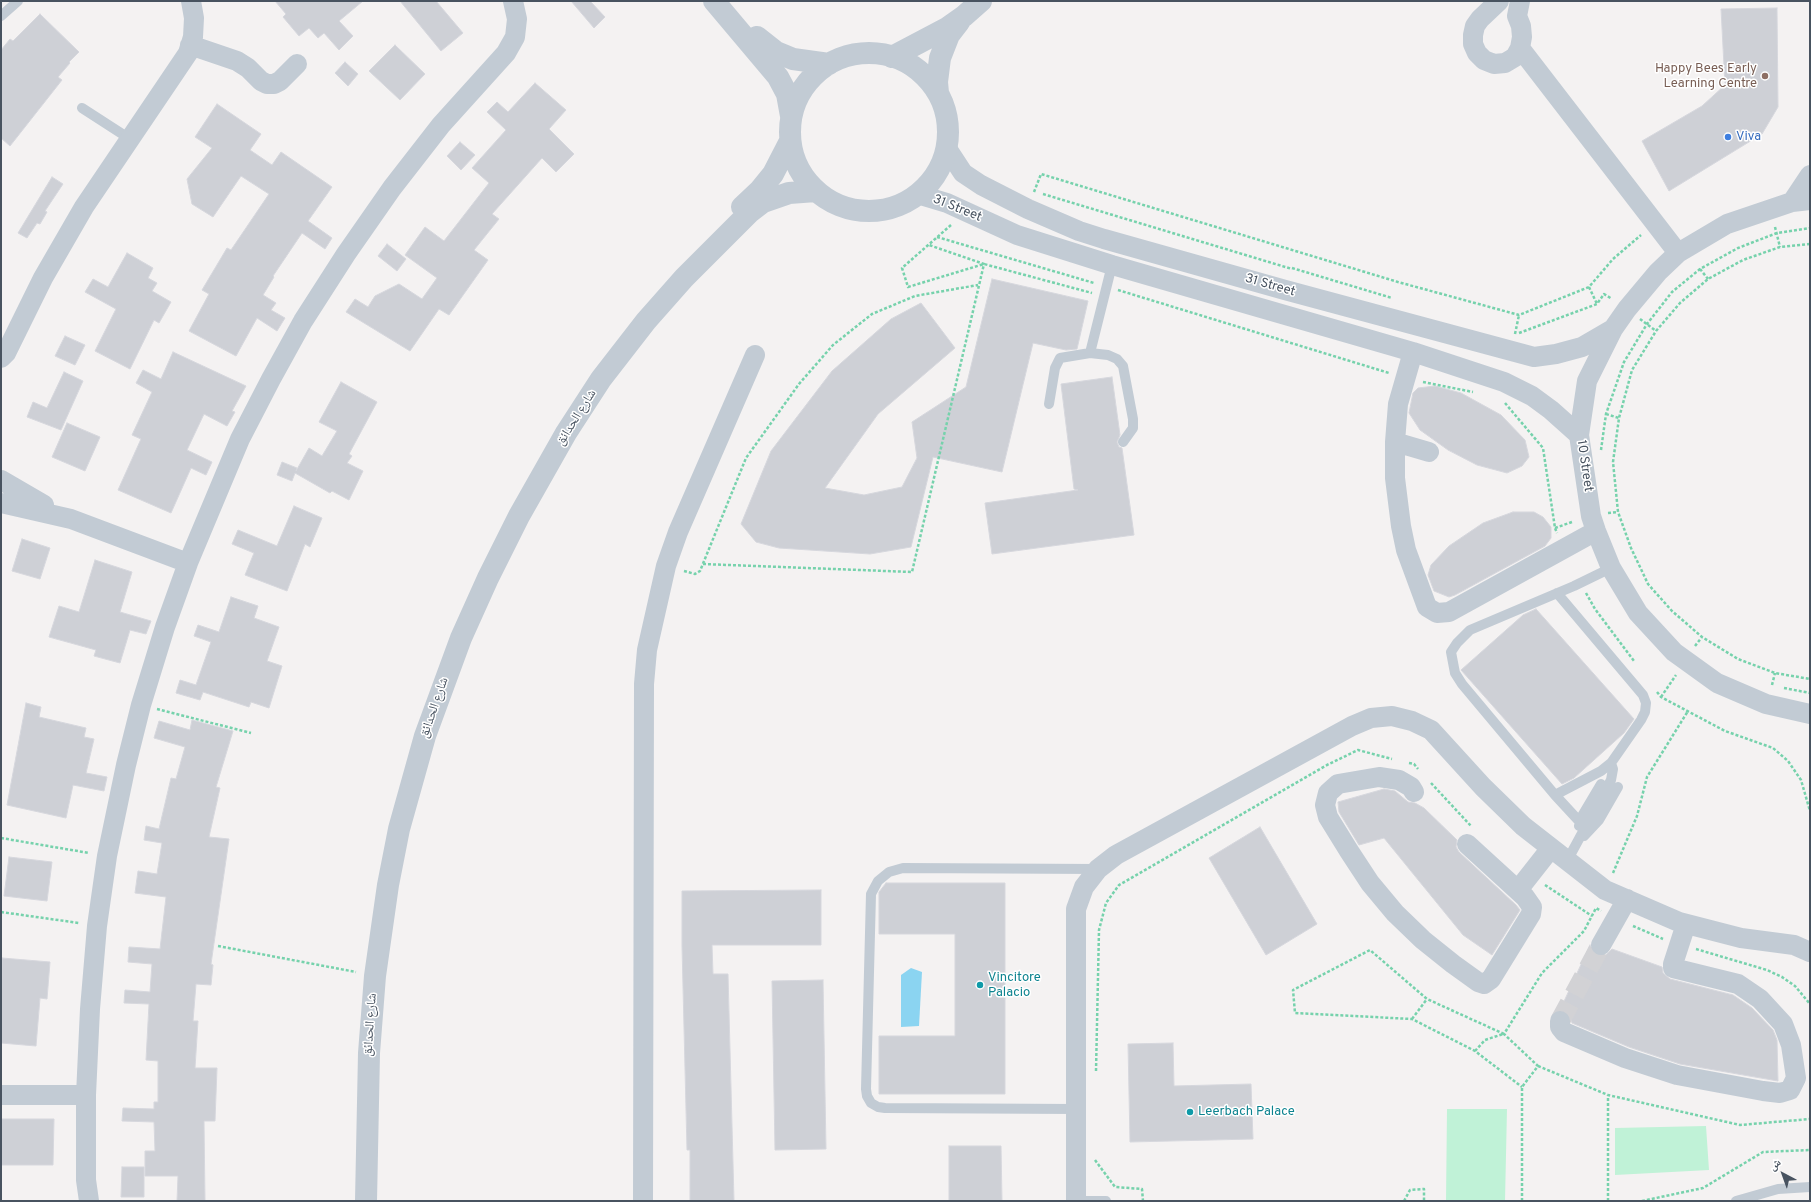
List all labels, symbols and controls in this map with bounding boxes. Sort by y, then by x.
place label: Happy Bees Early Learning Centre [1655,61,1757,92]
marker: Happy Bees Early Learning Centre [1760,71,1770,81]
place label: Viva [1736,129,1761,145]
marker: Viva [1723,132,1733,142]
street label: 31 Street [930,192,984,226]
street label: 31 Street [1243,271,1297,301]
street label: شارع الحدائق [554,387,600,449]
street label: 10 Street [1573,439,1595,493]
street label: شارع الحدائق [417,675,453,741]
place label: Vincitore Palacio [988,970,1041,1001]
marker: Vincitore Palacio [975,980,985,990]
street label: شارع الحدائق [361,993,381,1057]
place label: Leerbach Palace [1198,1104,1295,1120]
marker: Leerbach Palace [1185,1107,1195,1117]
north arrow [1763,1154,1803,1194]
text: ش [1766,1156,1784,1174]

